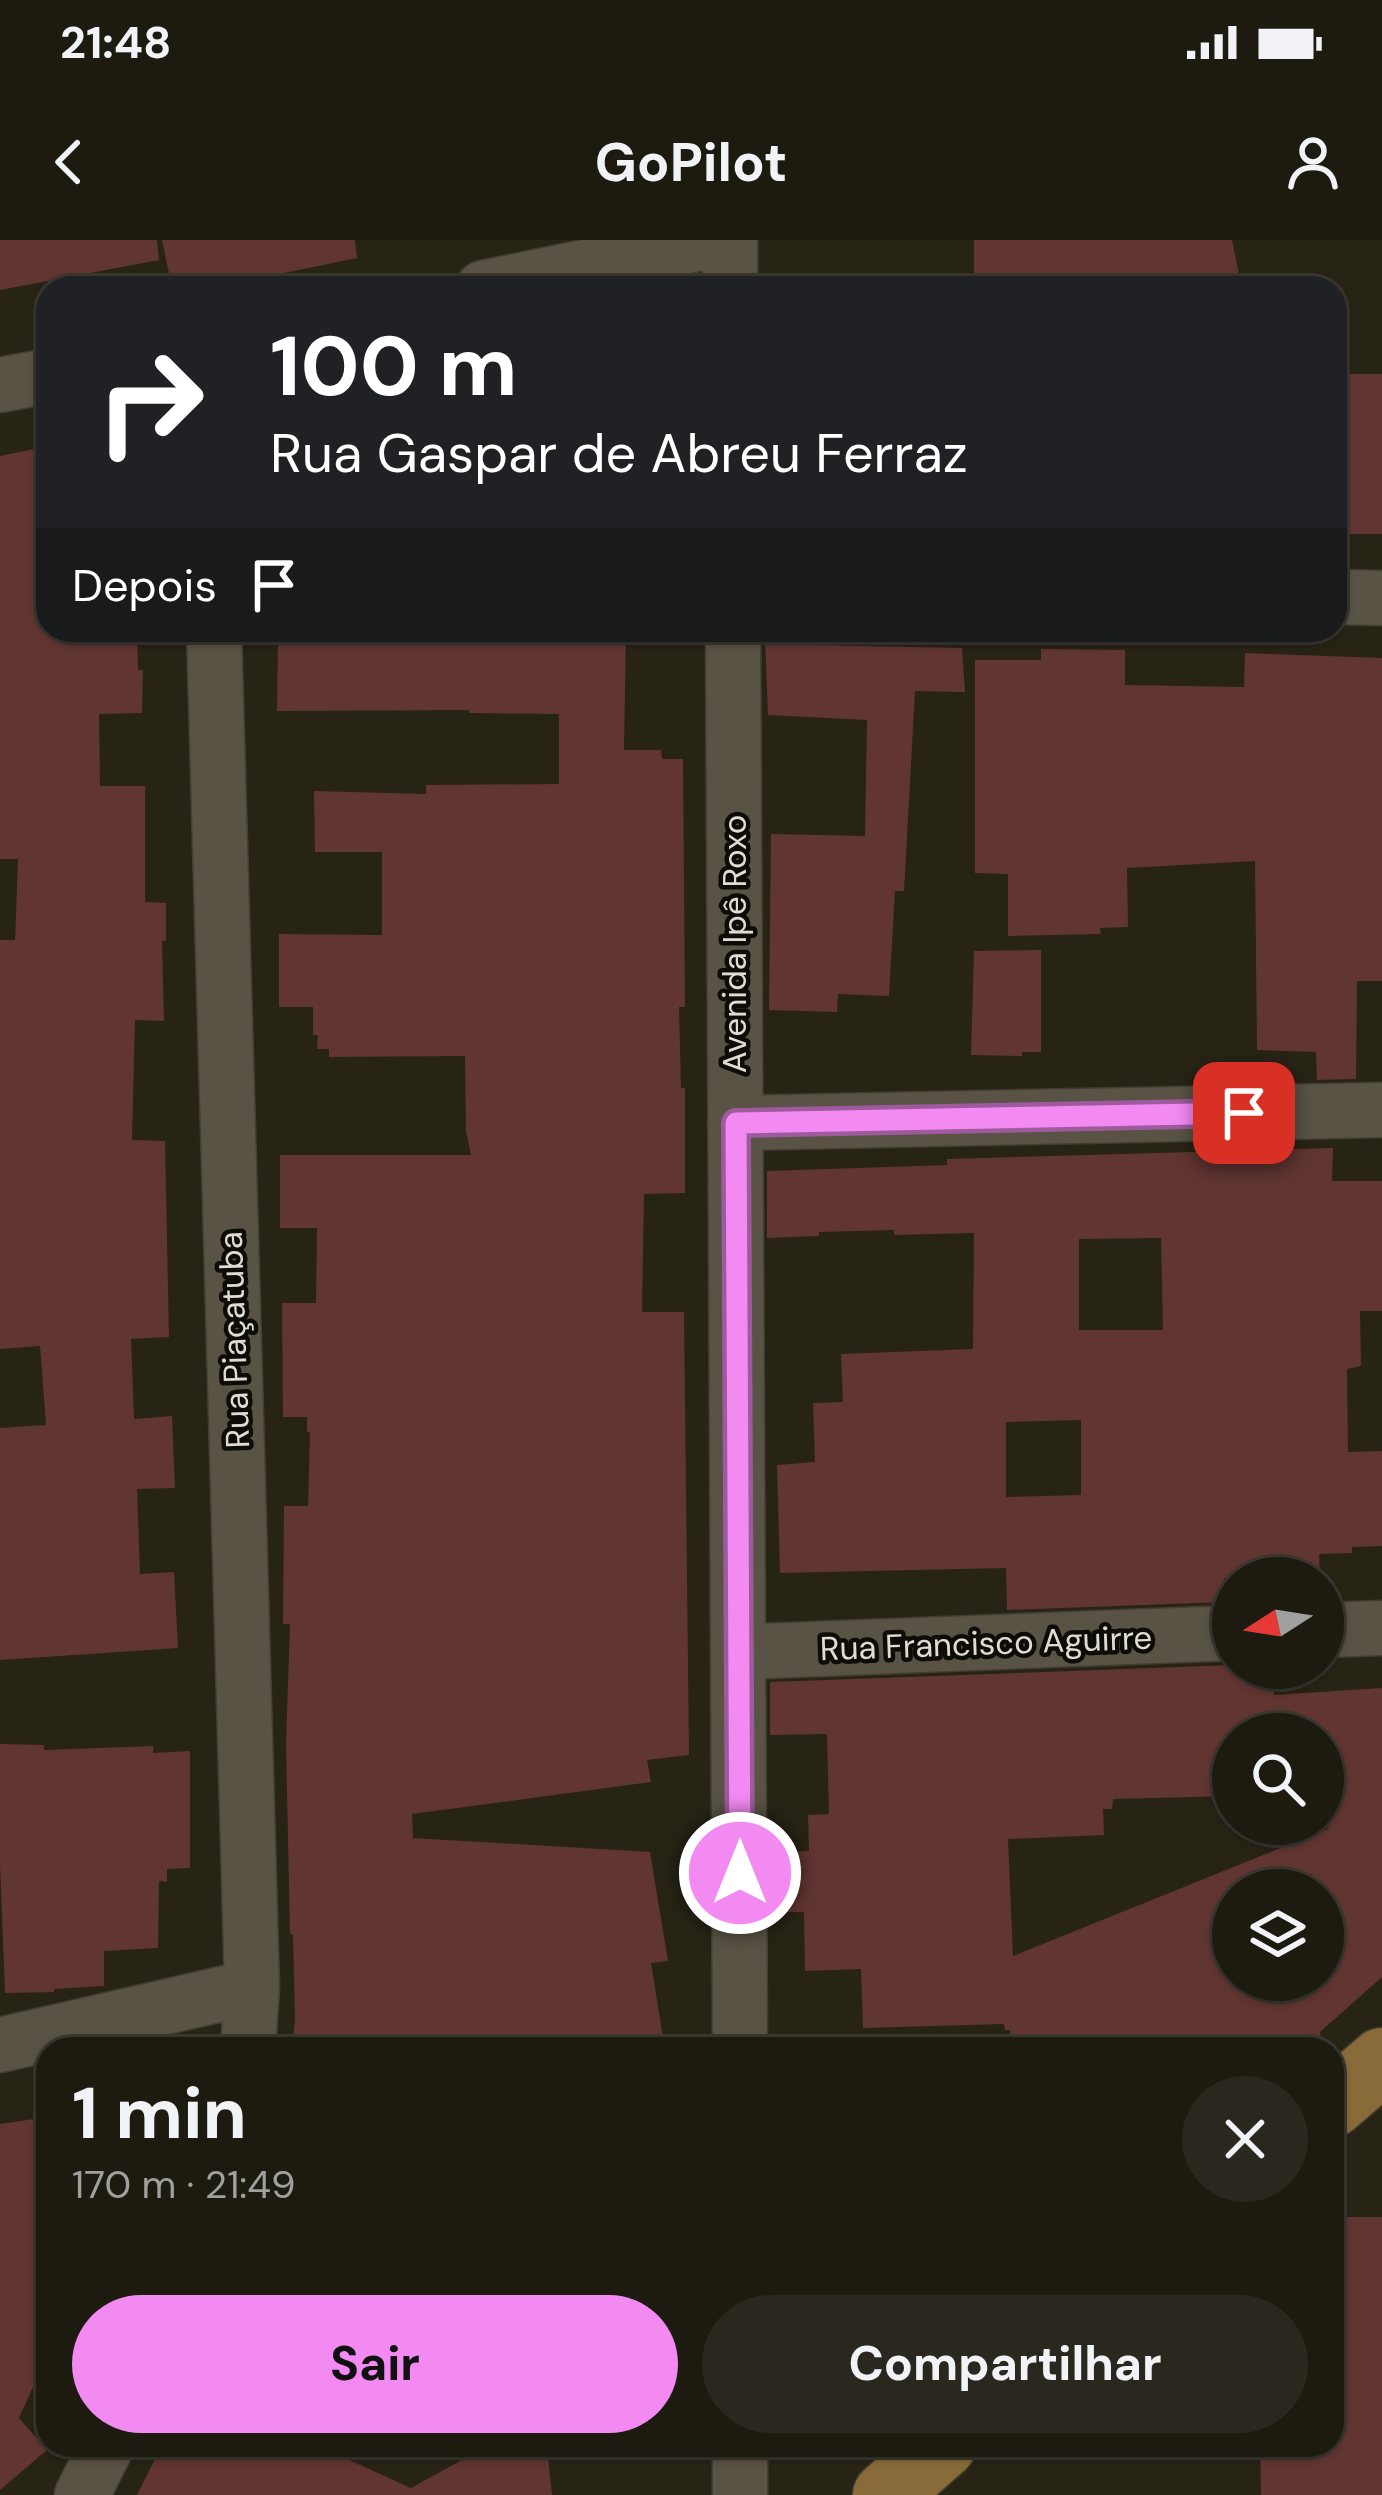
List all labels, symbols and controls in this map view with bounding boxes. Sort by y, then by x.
text: 21:48 [60,13,172,72]
text: GoPilot [595,127,787,198]
icon: back [36,129,102,195]
icon: person [1280,129,1346,195]
text: 100 m [270,312,518,421]
icon: right [72,324,228,480]
text: Rua Gaspar de Abreu Ferraz [270,418,968,489]
icon: arrive [241,552,307,618]
text: Depois [72,556,217,615]
street label: Avenida Ipê Roxo [713,815,756,1073]
pin [1193,1062,1295,1164]
icon: arrive [1211,1080,1277,1146]
street label: Rua Piaçatuba [209,1231,259,1449]
north arrow [1212,1557,1344,1689]
map controls [1212,1557,1344,2001]
street label: Rua Francisco Aguirre [819,1616,1153,1670]
button: search [1212,1713,1344,1845]
position arrow [677,1810,803,1936]
button: layers [1212,1869,1344,2001]
text: 1 min [72,2067,247,2160]
button: close [1182,2076,1308,2202]
text: 170 m · 21:49 [72,2159,295,2210]
button: Sair [72,2295,678,2433]
button: Compartilhar [702,2295,1308,2433]

